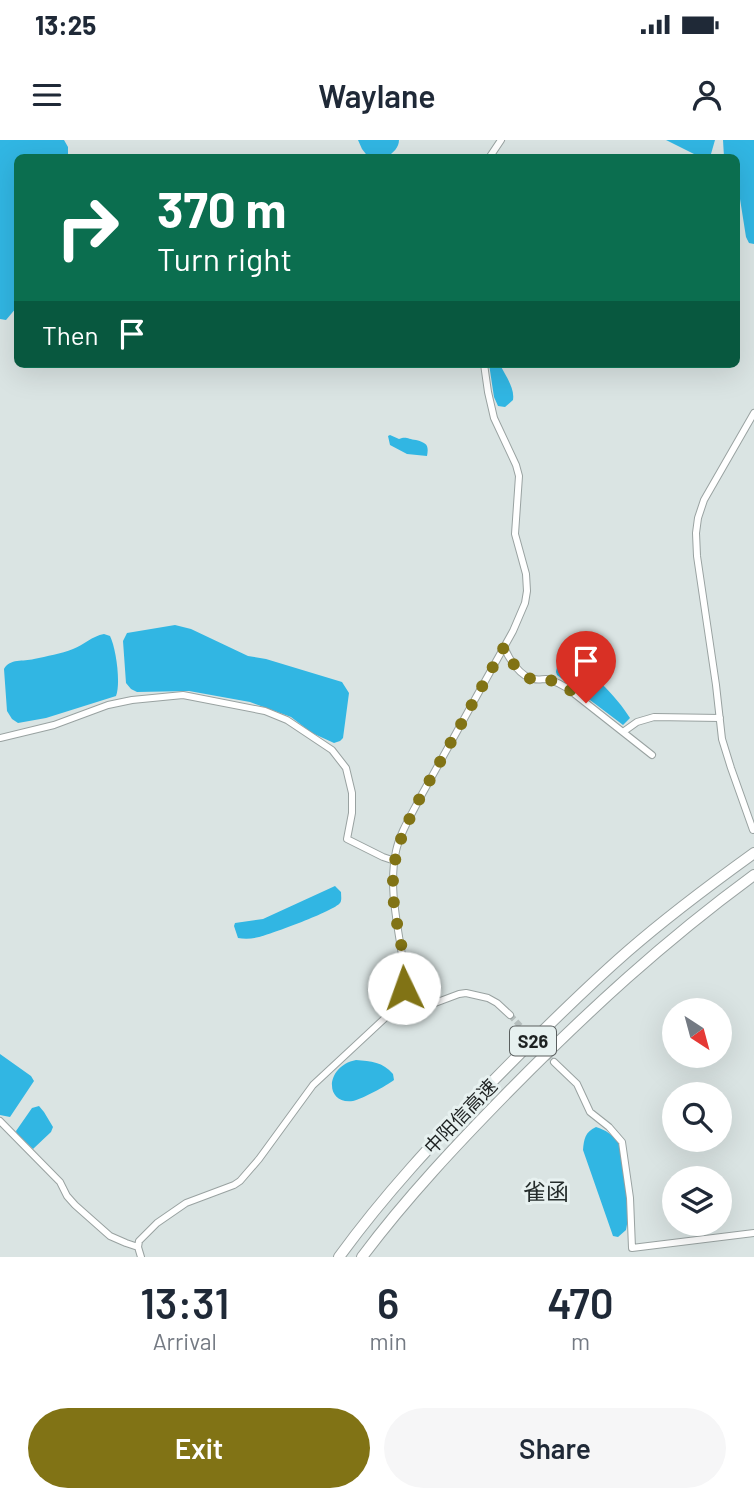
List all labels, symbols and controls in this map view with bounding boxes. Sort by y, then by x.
text: 13:25 [35,9,96,40]
icon: menu [28,76,66,114]
text: Waylane [318,76,436,114]
icon: person [688,76,726,114]
text: 370 m [157,179,286,238]
icon: right [42,182,133,273]
text: Turn right [157,239,292,277]
icon: arrive [113,315,151,353]
text: Then [42,319,99,350]
pin [556,631,616,703]
icon: arrive [567,642,605,680]
position arrow [367,951,441,1025]
north arrow [662,998,732,1068]
map controls [662,998,732,1236]
road number: S26 [510,1027,556,1056]
street label: 中阳信高速 [419,1074,501,1158]
button: search [662,1082,732,1152]
button: layers [662,1166,732,1236]
district label: 雀函 [523,1177,569,1205]
text: 13:31 [140,1277,229,1327]
text: 6 [377,1277,399,1327]
text: 470 [547,1277,614,1327]
text: Arrival [153,1327,217,1355]
text: min [370,1327,407,1355]
text: m [571,1327,590,1355]
button: Exit [28,1408,370,1488]
button: Share [384,1408,726,1488]

